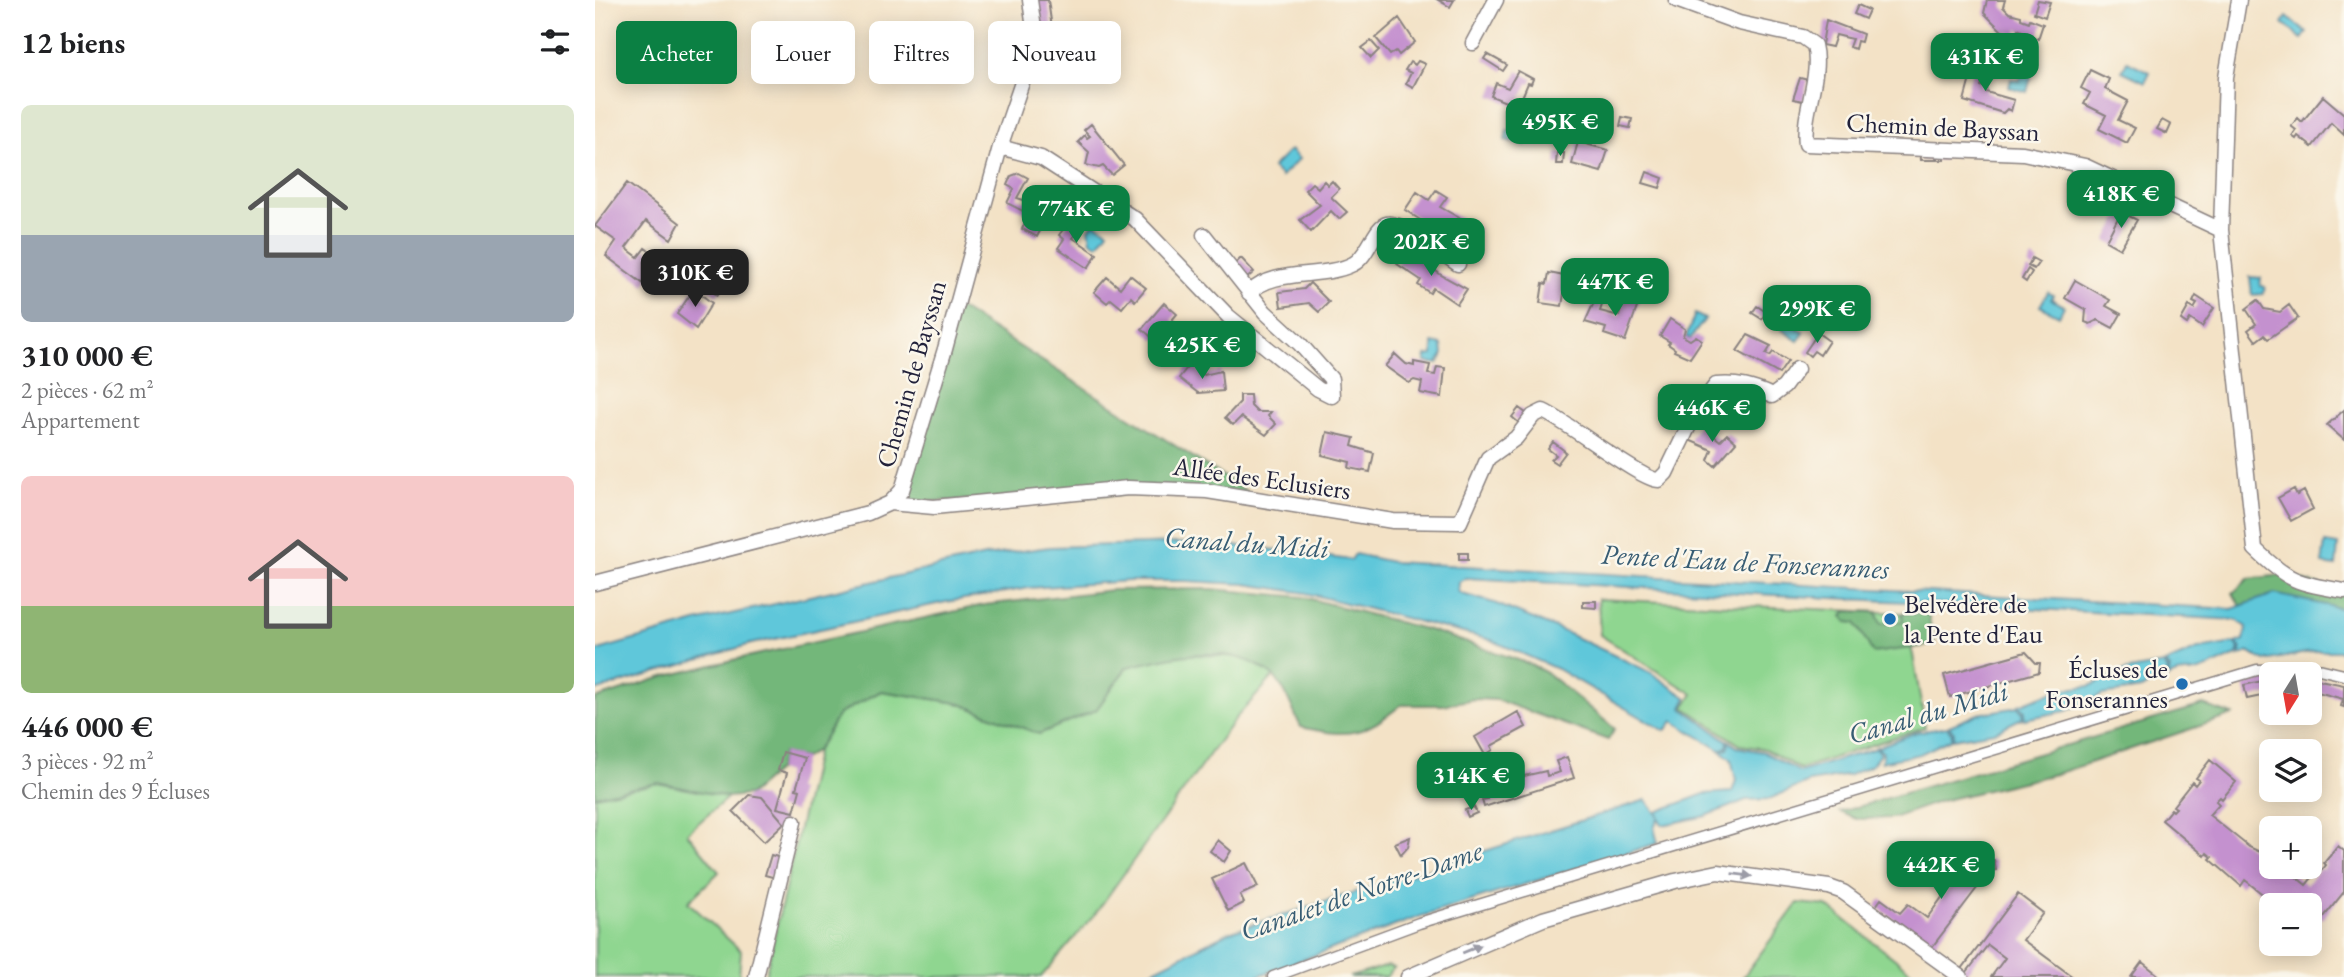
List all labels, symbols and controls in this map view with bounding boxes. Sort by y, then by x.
chip: Acheter [616,21,737,84]
chip: Louer [751,21,855,84]
chip: Filtres [869,21,974,84]
chip: Nouveau [988,21,1121,84]
text: 12 biens [21,23,125,62]
icon: filters [536,23,574,61]
pin: 431K € [1928,34,2042,93]
text: 431K € [1947,41,2023,71]
pin: 495K € [1503,99,1617,158]
street label: Chemin de Bayssan [1845,105,2041,149]
text: 495K € [1522,106,1598,136]
icon: home [235,150,361,276]
pin: 418K € [2064,170,2178,230]
text: 418K € [2083,178,2159,208]
pin: 774K € [1019,186,1133,245]
text: 774K € [1038,193,1114,223]
pin: 202K € [1374,218,1488,278]
text: 202K € [1393,226,1469,256]
pin: 310K € [638,250,752,309]
text: 310K € [657,257,733,287]
pin: 447K € [1558,258,1672,318]
text: 447K € [1577,266,1653,296]
street label: Chemin de Bayssan [868,276,954,472]
pin: 299K € [1760,286,1874,345]
text: 299K € [1779,293,1855,323]
pin: 425K € [1145,322,1259,381]
text: 425K € [1164,329,1240,359]
text: 310 000 € [21,336,153,375]
text: 2 pièces · 62 m² [21,375,154,405]
pin: 446K € [1655,384,1769,444]
text: 446K € [1674,392,1750,422]
text: Appartement [21,405,140,435]
street label: Allée des Eclusiers [1170,449,1353,507]
water label: Canal du Midi [1164,518,1332,566]
icon: home [235,521,361,647]
water label: Pente d'Eau de Fonserannes [1600,535,1890,587]
place label: Belvédère de la Pente d'Eau [1904,587,2043,651]
marker: Belvédère de la Pente d'Eau [1882,611,1898,627]
place label: Écluses de Fonserannes [2045,652,2168,716]
north arrow [2259,662,2322,724]
map controls [2259,662,2322,956]
water label: Canal du Midi [1844,671,2014,752]
marker: Écluses de Fonserannes [2174,676,2190,692]
text: 446 000 € [21,707,153,746]
button: layers [2259,739,2322,802]
text: 3 pièces · 92 m² [21,746,154,776]
pin: 314K € [1414,752,1528,812]
text: 314K € [1433,760,1509,790]
text: Chemin des 9 Écluses [21,776,210,806]
button: + [2259,816,2322,879]
water label: Canalet de Notre-Dame [1235,832,1487,948]
pin: 442K € [1884,842,1998,901]
text: 442K € [1903,849,1979,879]
one-way arrow [1732,870,1754,881]
button: − [2259,893,2322,956]
one-way arrow [1462,943,1483,954]

